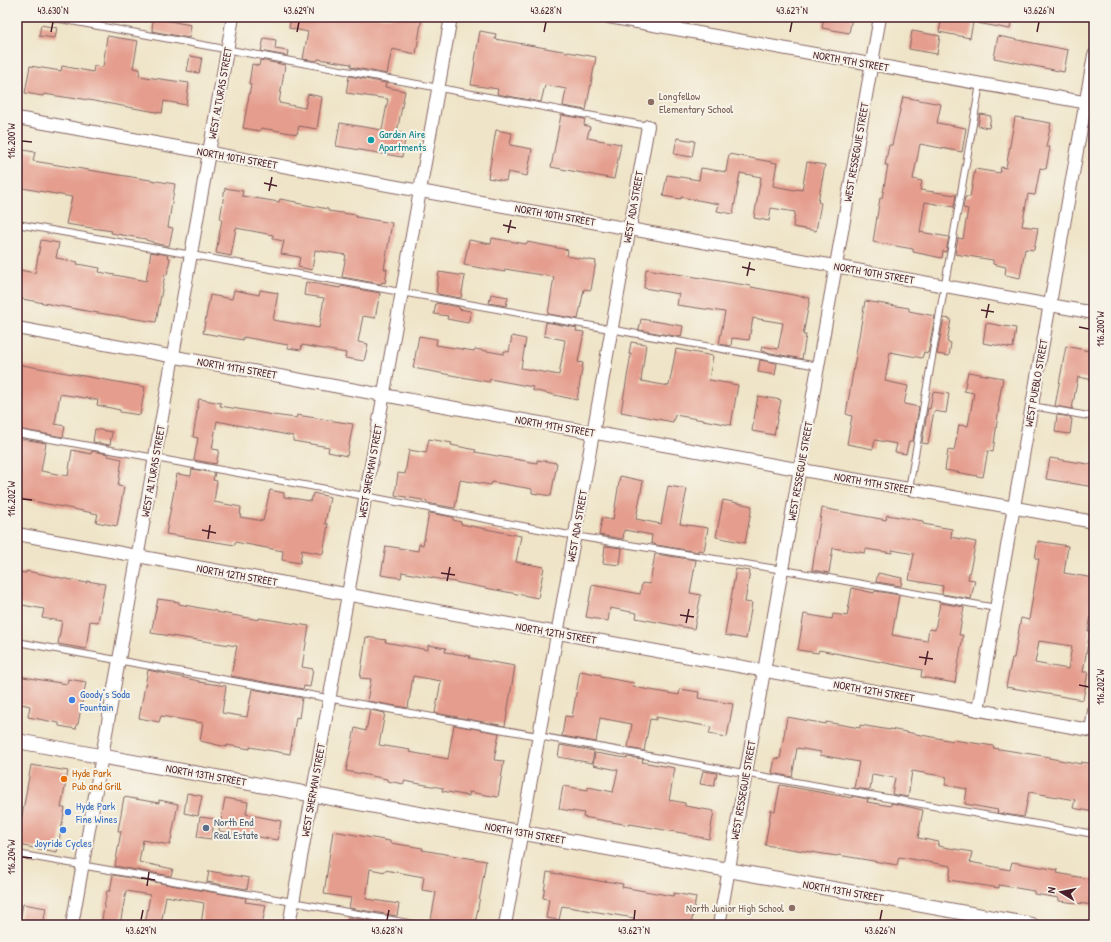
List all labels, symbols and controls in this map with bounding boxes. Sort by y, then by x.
text: 43.630°N [38,4,68,17]
text: 43.629°N [284,4,314,17]
text: 43.628°N [530,4,562,17]
text: 43.627°N [776,4,808,17]
text: 43.626°N [1024,4,1054,17]
street label: WEST ALTURAS STREET [205,45,235,140]
street label: NORTH 9TH STREET [812,47,891,75]
place label: Longfellow Elementary School [659,89,733,116]
marker: Longfellow Elementary School [646,97,656,107]
street label: WEST RESSEGUIE STREET [840,100,872,203]
text: 116.200°W [5,122,18,159]
place label: Garden Aire Apartments [379,127,426,154]
marker: Garden Aire Apartments [366,135,376,145]
street label: NORTH 10TH STREET [196,144,279,172]
street label: WEST ADA STREET [620,169,646,244]
street label: NORTH 10TH STREET [514,201,597,229]
street label: NORTH 10TH STREET [833,259,916,287]
text: 116.200°W [1094,310,1107,347]
street label: WEST PUEBLO STREET [1021,337,1051,428]
street label: NORTH 11TH STREET [196,354,279,382]
street label: NORTH 11TH STREET [514,412,597,440]
street label: WEST RESSEGUIE STREET [784,419,816,522]
street label: WEST SHERMAN STREET [355,422,385,519]
street label: WEST ALTURAS STREET [138,423,168,518]
street label: NORTH 11TH STREET [833,469,916,497]
text: 116.202°W [5,480,18,517]
street label: WEST ADA STREET [564,488,590,563]
street label: NORTH 12TH STREET [195,561,279,589]
street label: NORTH 12TH STREET [514,619,598,647]
text: 116.202°W [1094,668,1107,705]
street label: NORTH 12TH STREET [832,677,916,705]
place label: Goody's Soda Fountain [79,687,130,714]
marker: Goody's Soda Fountain [67,695,77,705]
street label: WEST RESSEGUIE STREET [727,738,759,841]
street label: WEST SHERMAN STREET [298,741,328,838]
street label: NORTH 13TH STREET [165,761,248,789]
place label: Hyde Park Pub and Grill [72,766,122,793]
marker: Hyde Park Pub and Grill [59,774,69,784]
place label: Hyde Park Fine Wines [75,799,117,826]
marker: Hyde Park Fine Wines [63,807,73,817]
place label: North End Real Estate [214,815,259,842]
street label: NORTH 13TH STREET [484,819,567,847]
marker: North End Real Estate [201,823,211,833]
marker: Joyride Cycles [58,825,68,835]
place label: Joyride Cycles [34,836,92,850]
text: 116.204°W [5,839,18,874]
north arrow [1041,872,1081,912]
street label: NORTH 13TH STREET [802,877,885,905]
text: N [1044,886,1059,894]
place label: North Junior High School [686,901,784,915]
marker: North Junior High School [787,903,797,913]
text: 43.629°N [126,924,156,937]
text: 43.628°N [371,924,403,937]
text: 43.627°N [618,924,650,937]
text: 43.626°N [865,924,895,937]

